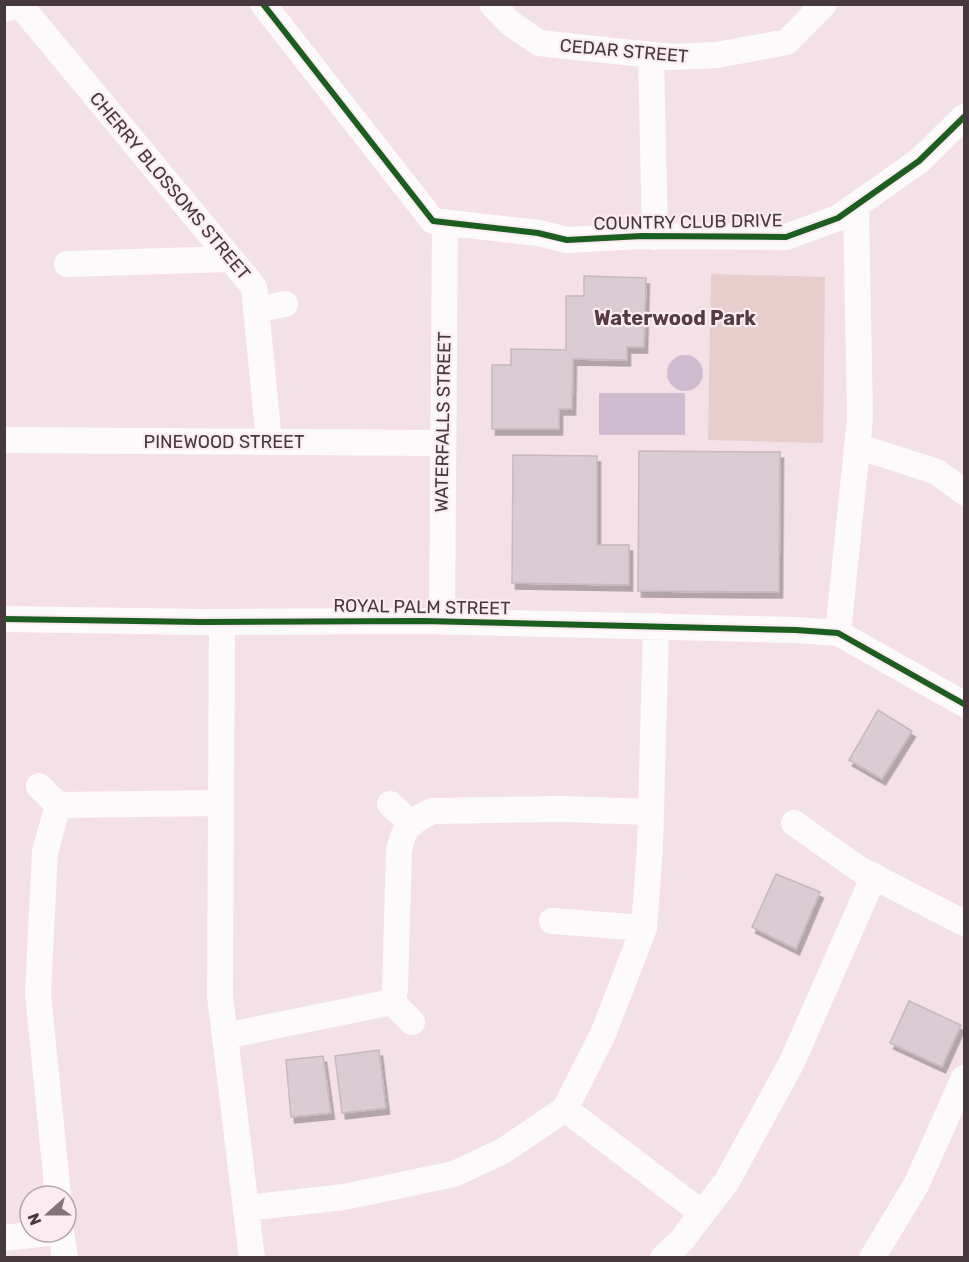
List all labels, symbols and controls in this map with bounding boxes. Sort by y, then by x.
street label: CEDAR STREET [559,34,689,68]
street label: CHERRY BLOSSOMS STREET [85,88,255,284]
street label: COUNTRY CLUB DRIVE [593,209,783,235]
district label: Waterwood Park [594,306,756,330]
street label: WATERFALLS STREET [430,331,456,513]
street label: PINEWOOD STREET [144,431,304,453]
street label: ROYAL PALM STREET [333,594,511,620]
north arrow [18,1184,78,1244]
text: N [24,1210,45,1228]

